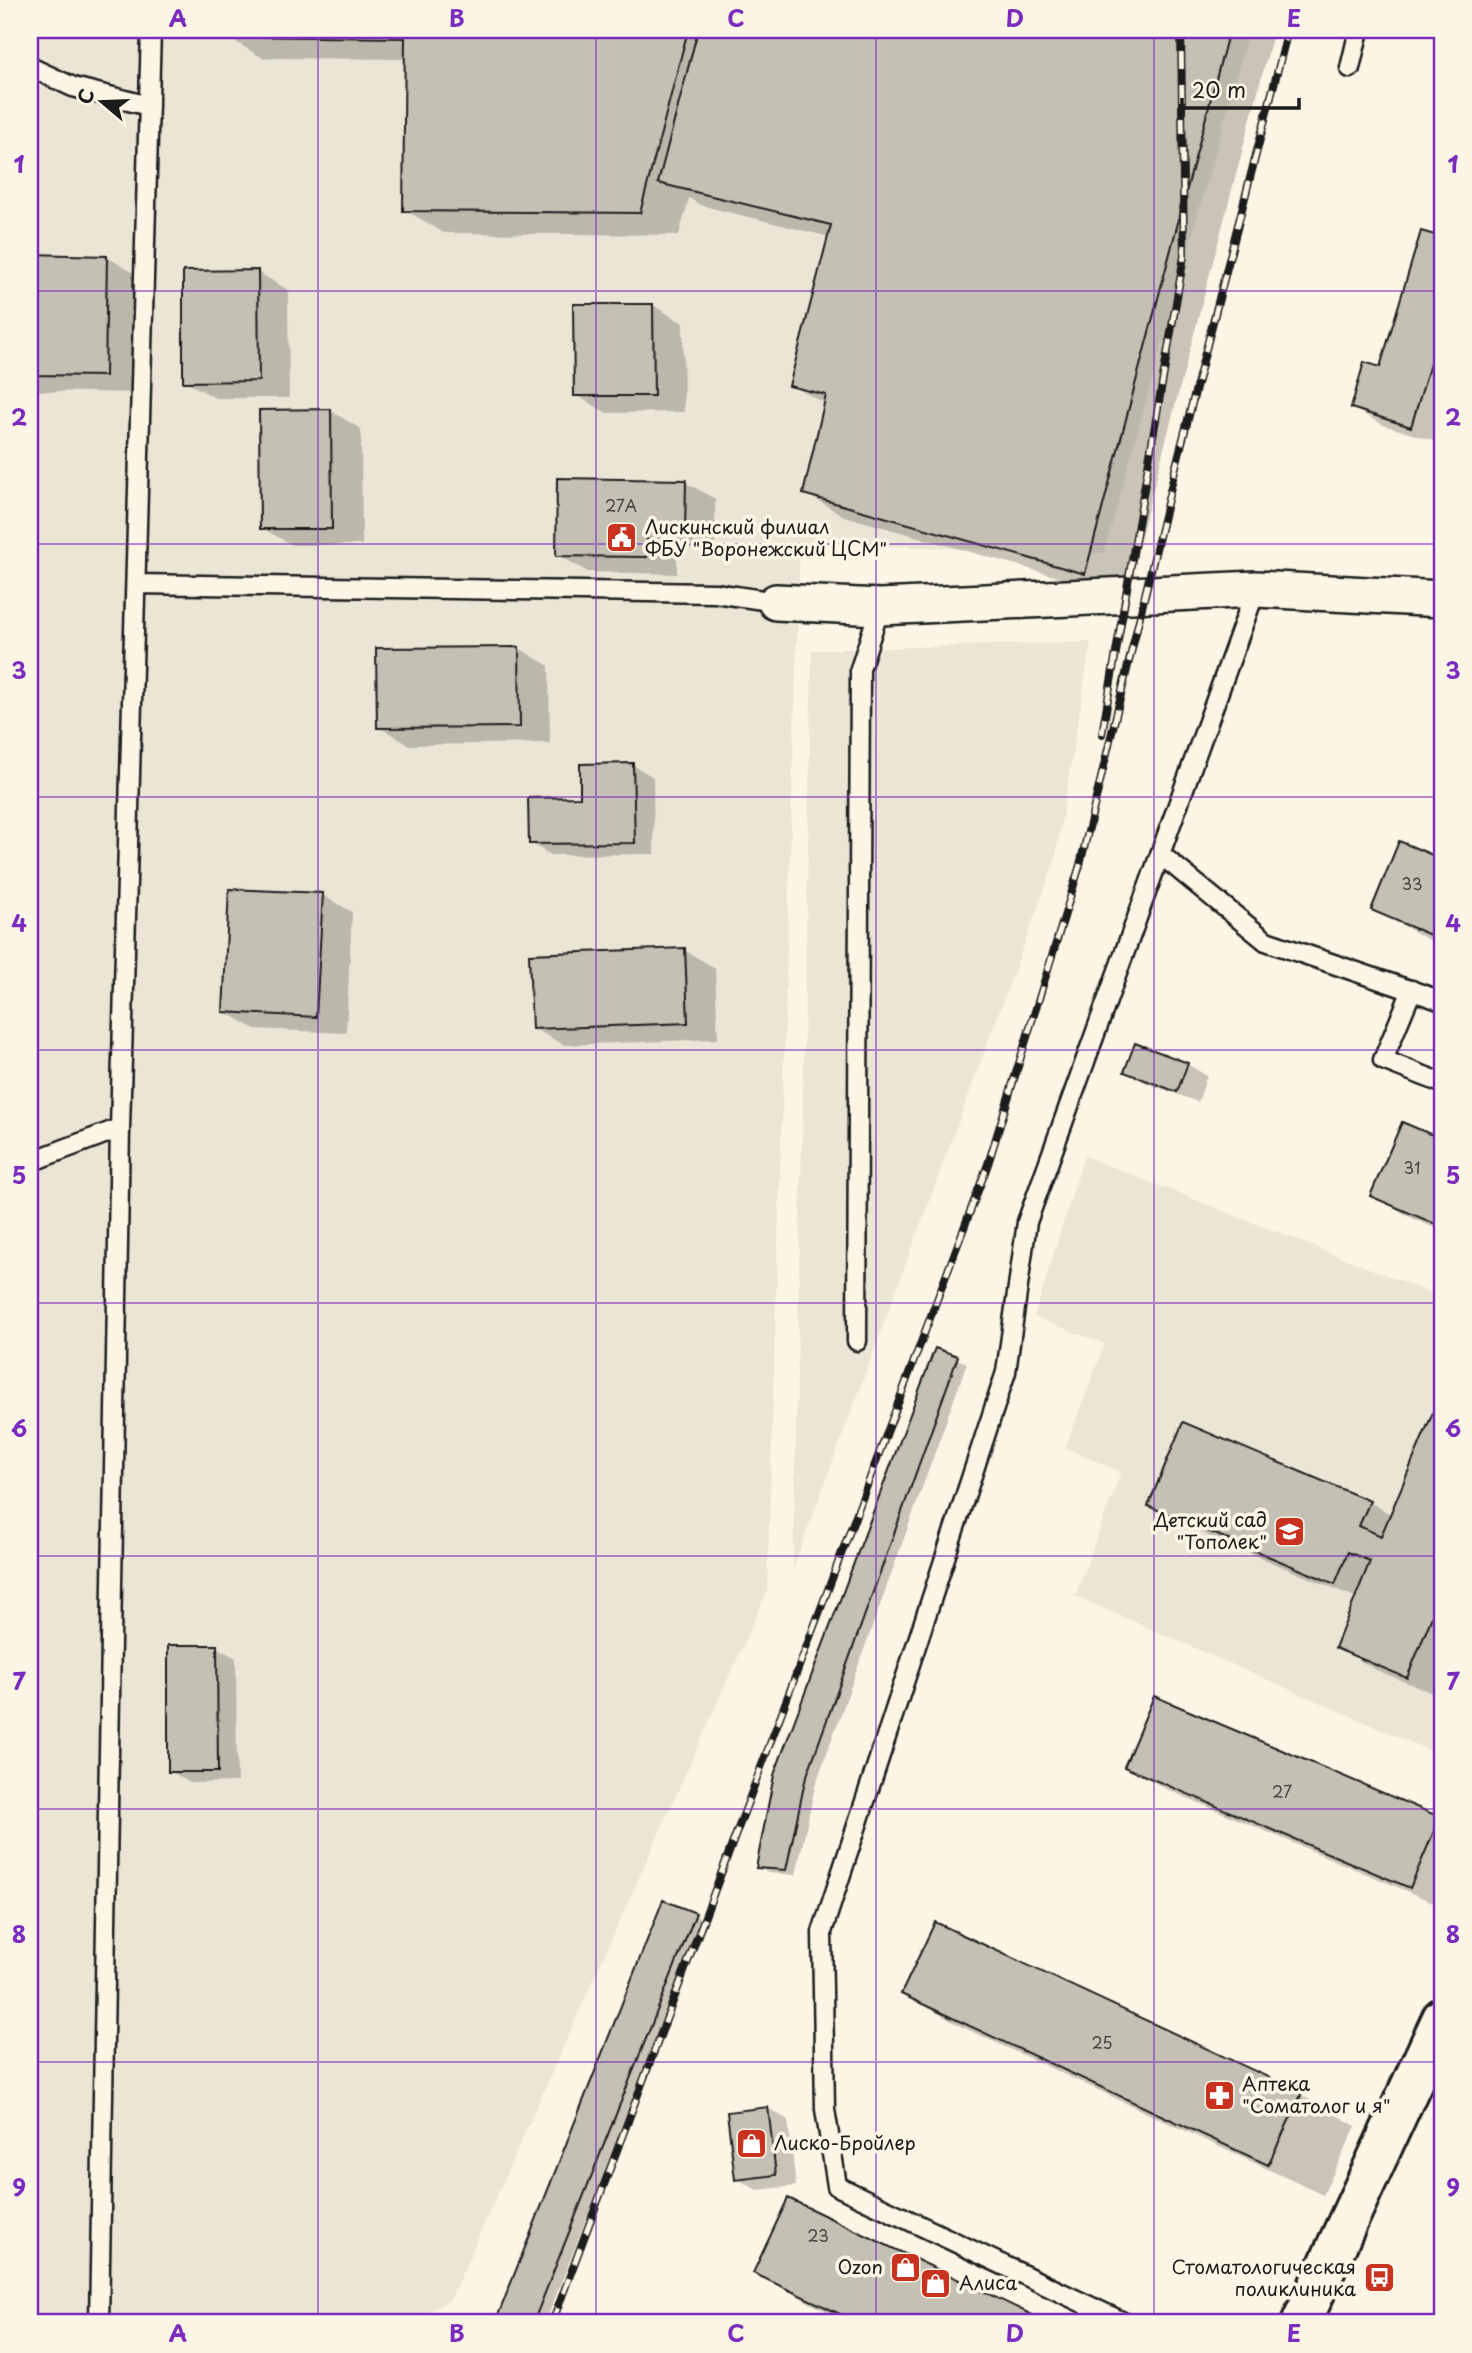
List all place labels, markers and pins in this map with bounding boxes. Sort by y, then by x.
place label: Лискинский филиал ФБУ "Воронежский ЦСМ" [645,512,887,562]
public building icon: Лискинский филиал ФБУ "Воронежский ЦСМ" [605,521,639,555]
place label: Детский сад "Тополек" [1153,1505,1267,1555]
school or university icon: Детский сад "Тополек" [1273,1514,1307,1548]
place label: Аптека "Соматолог и я" [1242,2069,1391,2119]
pharmacy icon: Аптека "Соматолог и я" [1202,2078,1236,2112]
shop icon: Лиско-Бройлер [734,2126,768,2160]
place label: Лиско-Бройлер [774,2128,916,2156]
shop icon: Ozon [889,2250,923,2284]
place label: Ozon [838,2252,883,2280]
place label: Стоматологическая поликлиника [1171,2252,1356,2302]
bus stop icon: Стоматологическая поликлиника [1362,2261,1396,2295]
shop icon: Алиса [919,2266,953,2300]
place label: Алиса [959,2268,1017,2296]

